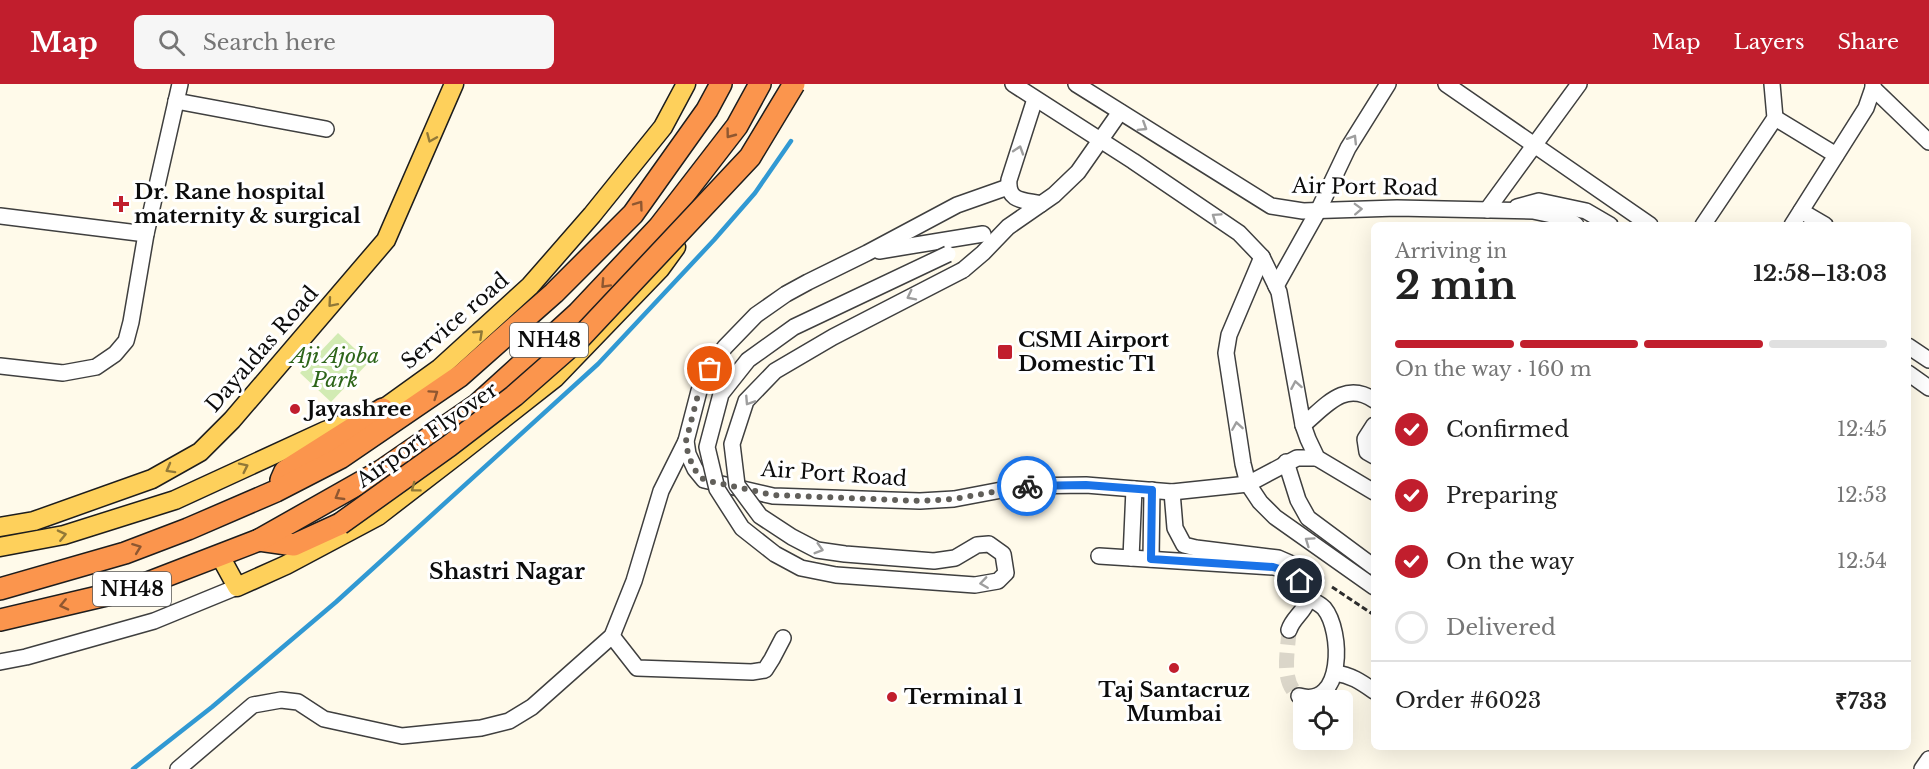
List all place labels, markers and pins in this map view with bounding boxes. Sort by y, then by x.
place label: Dr. Rane hospital maternity & surgical [134,179,361,229]
marker: Dr. Rane hospital maternity & surgical [112,195,130,213]
place label: CSMI Airport Domestic T1 [1018,327,1169,377]
pin [684,343,735,394]
marker: CSMI Airport Domestic T1 [996,343,1014,361]
place label: Jayashree [303,396,412,422]
marker: Jayashree [288,402,302,416]
pin [1274,555,1325,606]
marker: Taj Santacruz Mumbai [1167,661,1181,675]
place label: Taj Santacruz Mumbai [1098,677,1250,727]
place label: Terminal 1 [904,684,1023,710]
marker: Terminal 1 [885,690,899,704]

